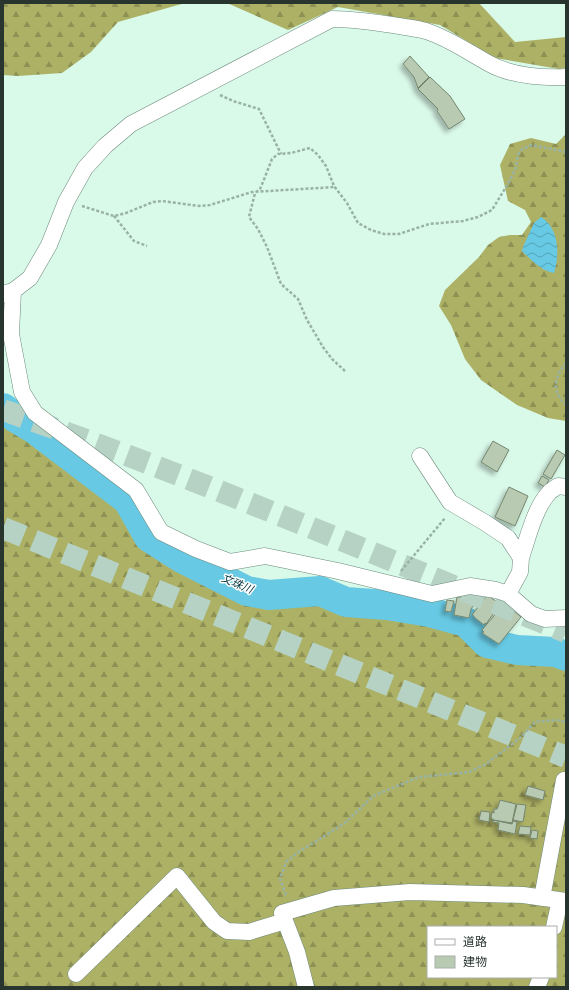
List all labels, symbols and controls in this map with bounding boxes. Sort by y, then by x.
water label: 文珠川 [219,572,256,597]
legend [427,926,557,978]
text: 道路 [463,935,487,949]
text: 建物 [463,955,487,969]

